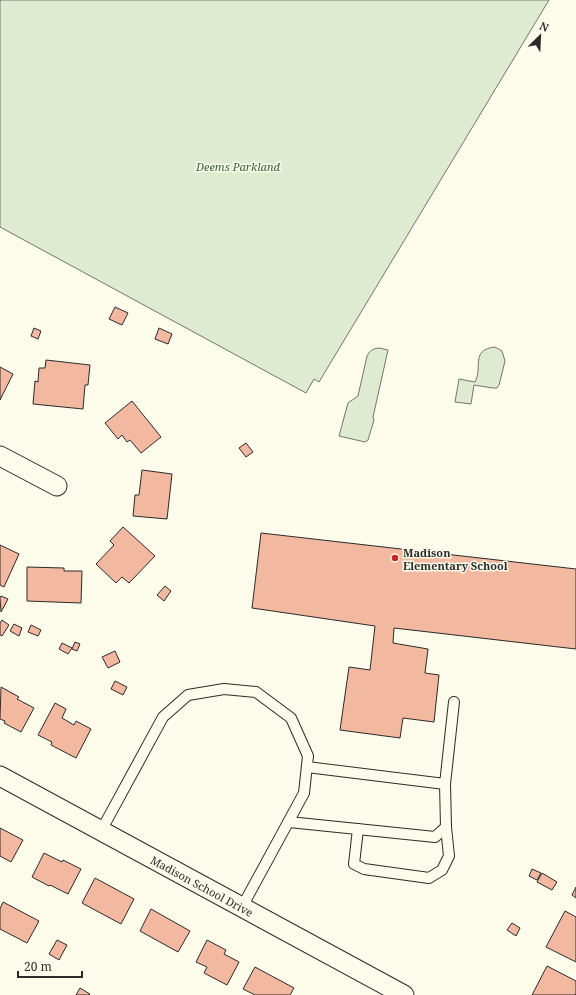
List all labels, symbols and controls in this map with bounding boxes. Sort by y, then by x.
north arrow [520,16,560,56]
text: N [537,18,552,35]
park label: Deems Parkland [195,159,281,174]
place label: Madison Elementary School [403,545,508,573]
marker: Madison Elementary School [390,553,400,563]
street label: Madison School Drive [148,852,256,920]
scale bar [18,953,82,979]
text: 20 m [24,958,52,975]

